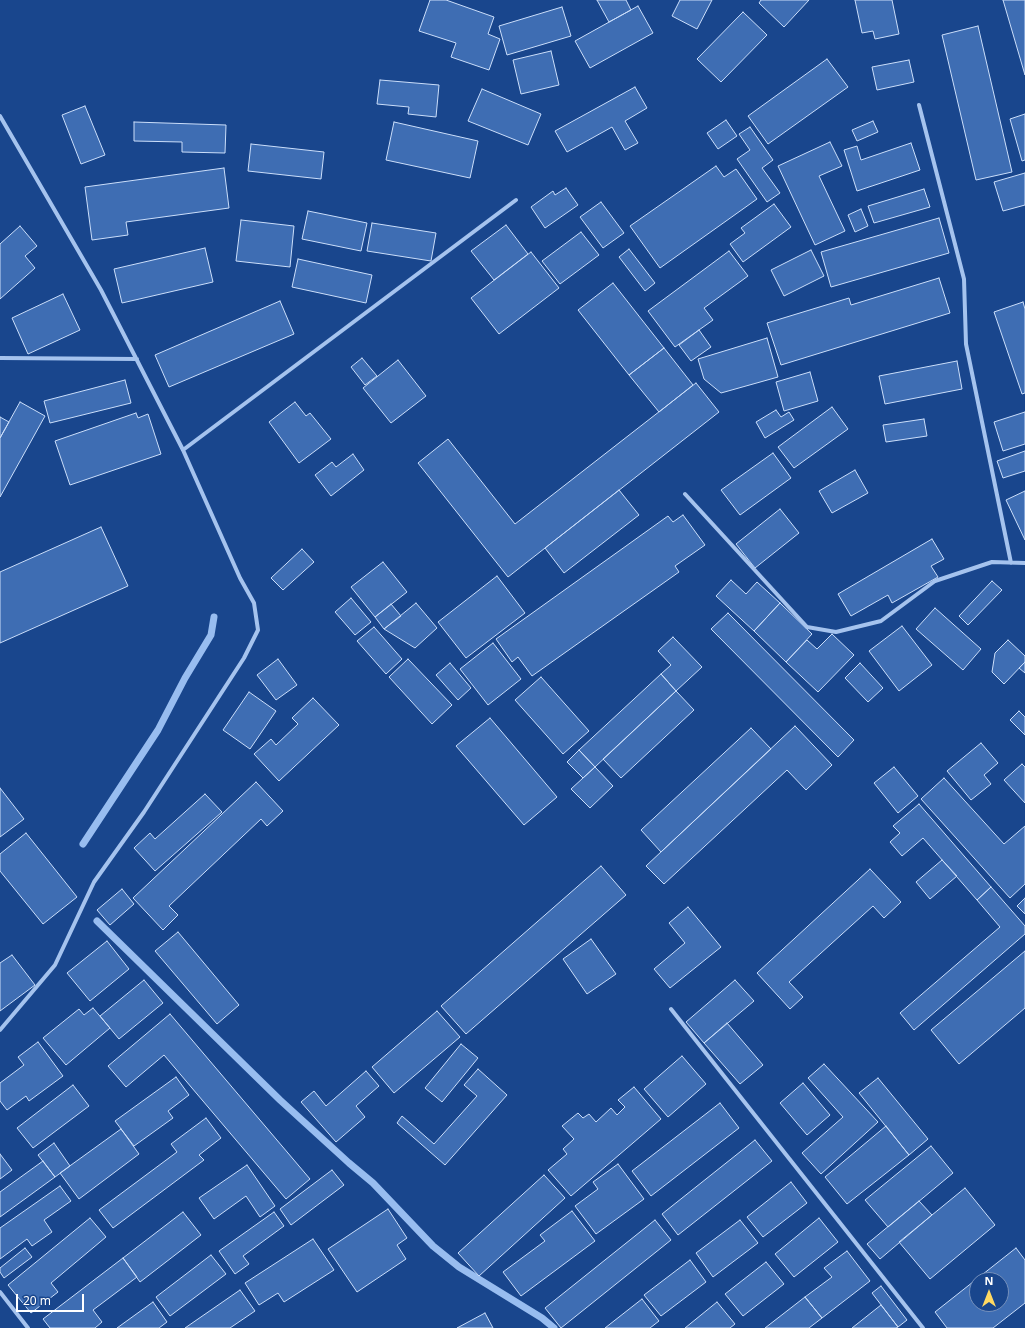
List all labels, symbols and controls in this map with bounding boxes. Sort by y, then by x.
north arrow [969,1272,1009,1312]
text: N [985,1273,993,1288]
scale bar [18,1286,86,1312]
text: 20 m [23,1292,51,1309]

